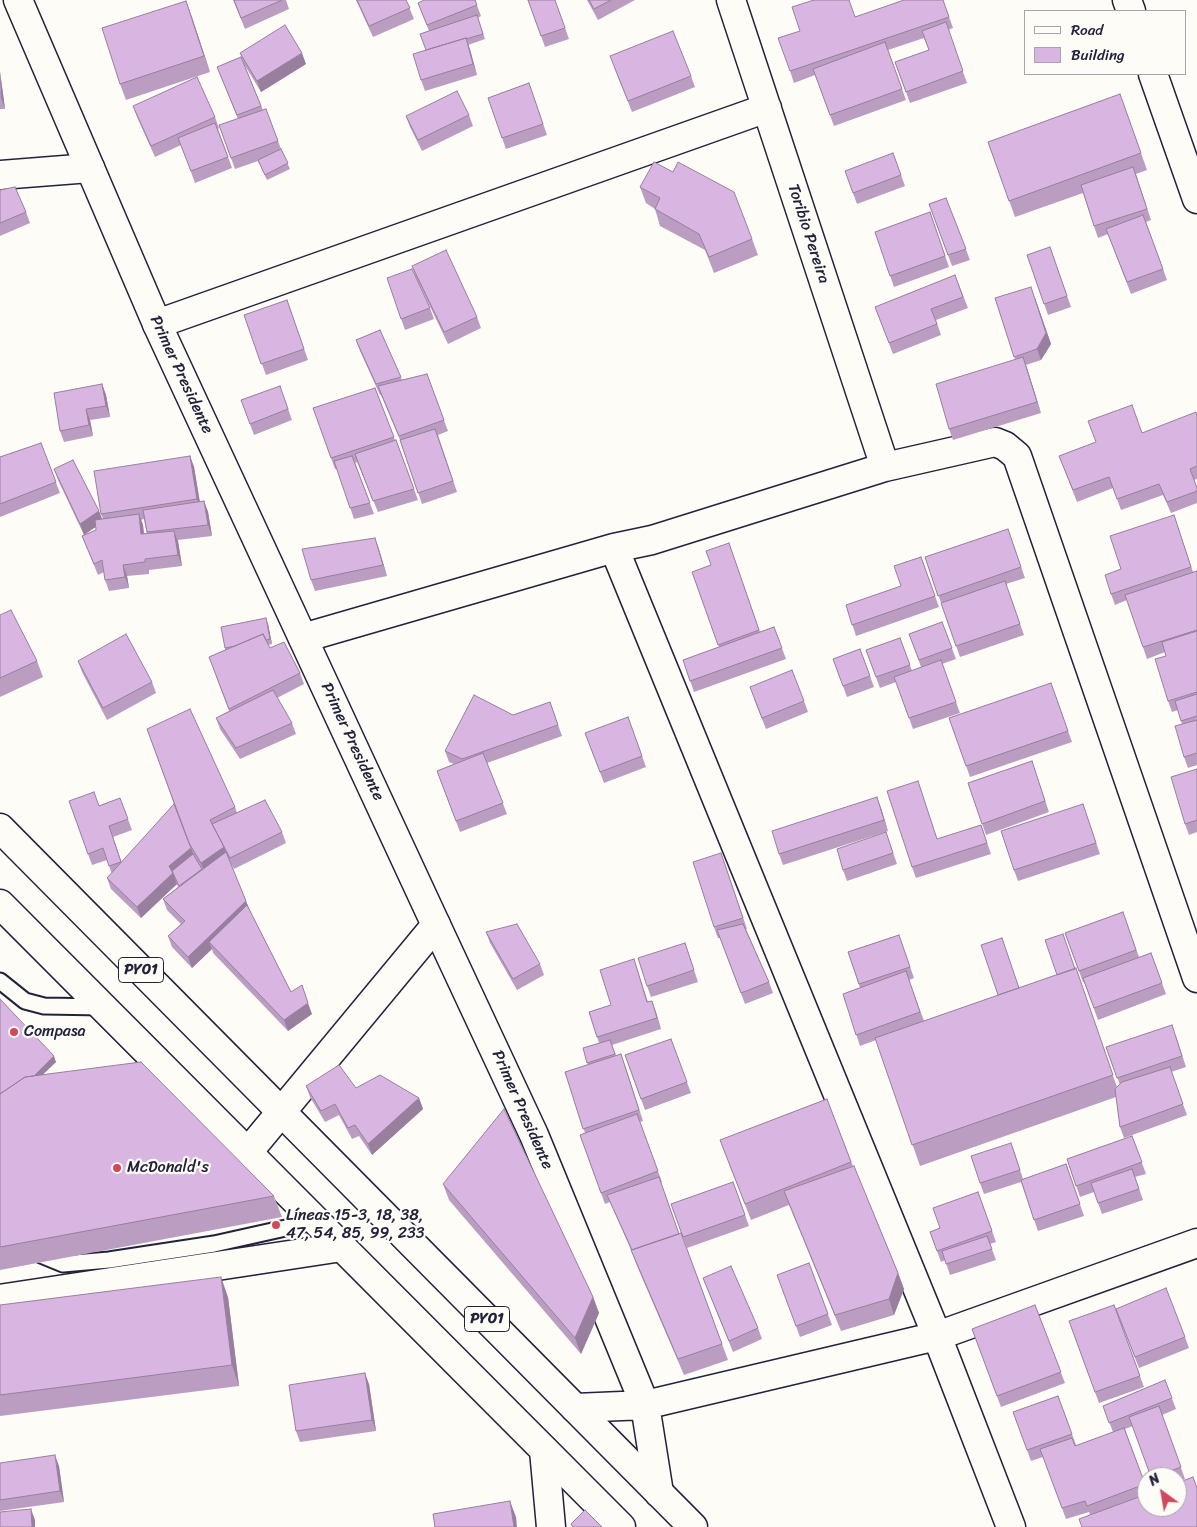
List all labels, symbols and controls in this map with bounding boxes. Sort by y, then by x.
legend [1024,10,1187,75]
text: Road [1071,17,1103,43]
text: Building [1071,42,1125,68]
street label: Toribio Pereira [783,182,833,286]
street label: Primer Presidente [145,313,217,437]
street label: Primer Presidente [316,680,388,804]
road number: PY01 [118,958,164,982]
place label: Compasa [24,1022,85,1042]
marker: Compasa [8,1026,20,1038]
street label: Primer Presidente [487,1048,557,1172]
place label: McDonald's [127,1158,209,1178]
marker: McDonald's [111,1162,123,1174]
place label: Líneas 15-3, 18, 38, 47, 54, 85, 99, 233 [286,1206,425,1244]
marker: Líneas 15-3, 18, 38, 47, 54, 85, 99, 233 [270,1219,282,1231]
road number: PY01 [464,1306,510,1332]
north arrow [1137,1467,1187,1517]
text: N [1144,1467,1165,1493]

